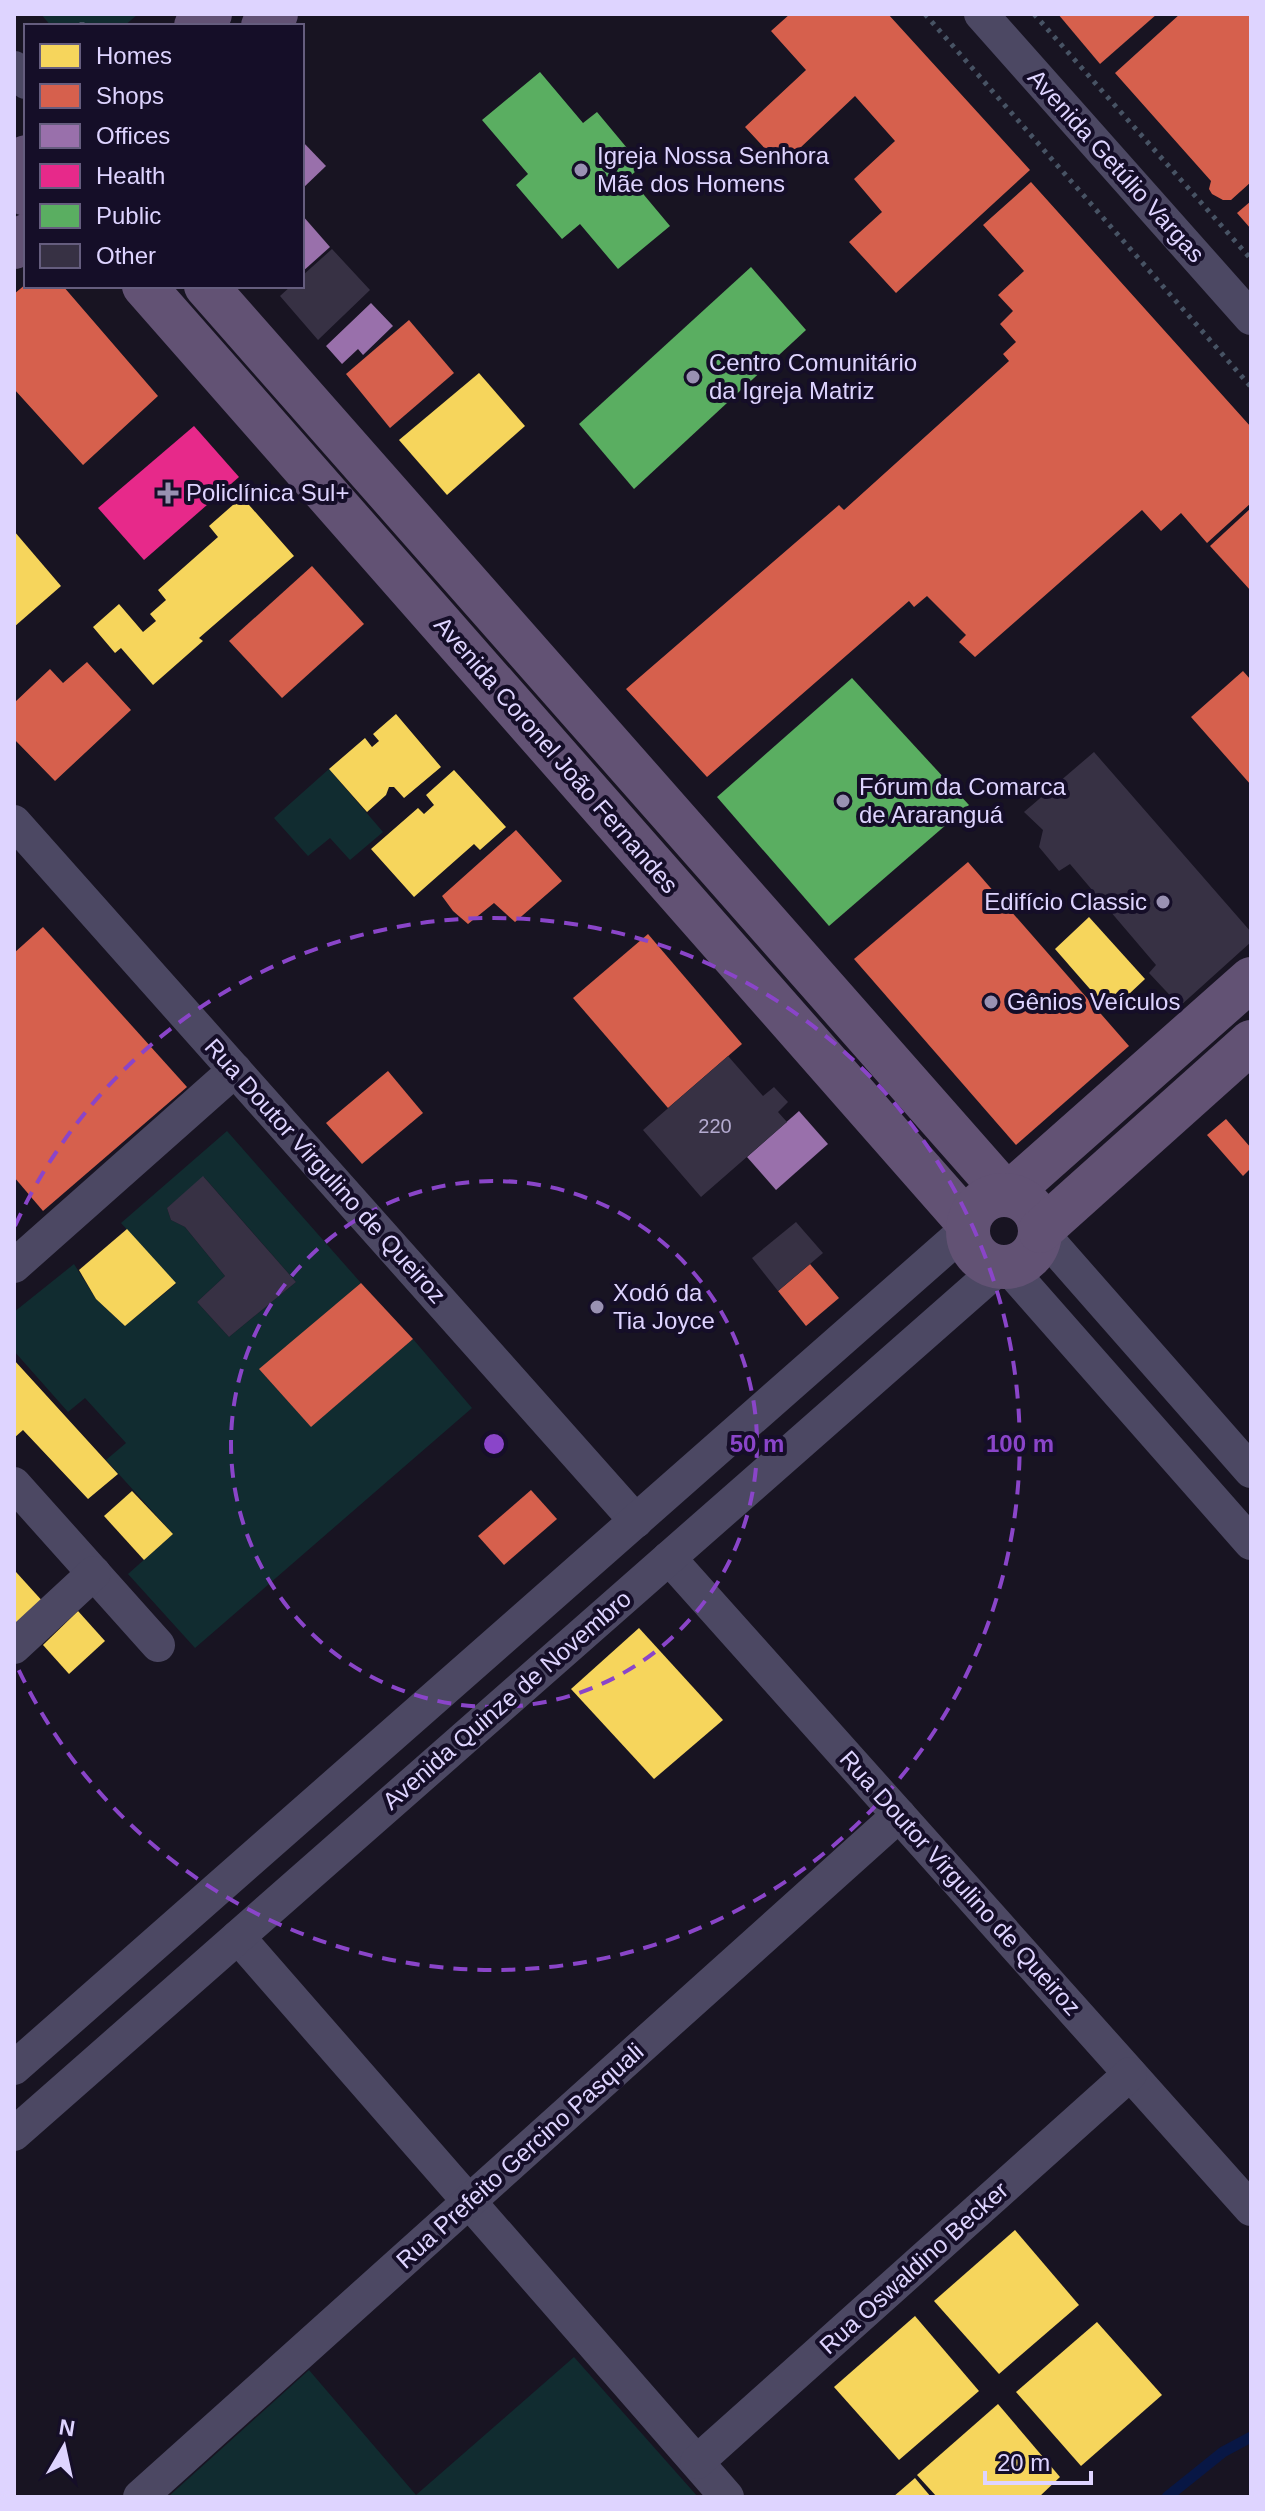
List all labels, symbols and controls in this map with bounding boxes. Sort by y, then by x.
legend [24,24,304,288]
text: Homes [96,42,172,69]
street label: Avenida Getúlio Vargas [1023,64,1210,268]
text: Shops [96,82,164,109]
text: Offices [96,122,170,149]
place label: Igreja Nossa Senhora Mãe dos Homens [597,142,830,197]
marker: Igreja Nossa Senhora Mãe dos Homens [572,161,590,179]
text: Health [96,162,165,189]
text: Public [96,202,161,229]
text: Other [96,242,156,269]
place label: Centro Comunitário da Igreja Matriz [709,349,917,404]
marker: Centro Comunitário da Igreja Matriz [684,368,702,386]
place label: Policlínica Sul+ [186,479,349,506]
marker: Policlínica Sul+ [157,482,179,504]
street label: Avenida Coronel João Fernandes [429,611,684,898]
place label: Fórum da Comarca de Araranguá [859,773,1066,828]
marker: Fórum da Comarca de Araranguá [834,792,852,810]
place label: Edifício Classic [984,888,1147,915]
marker: Edifício Classic [1154,893,1172,911]
place label: Gênios Veículos [1007,988,1180,1015]
marker: Gênios Veículos [982,993,1000,1011]
street label: Rua Doutor Virgulino de Queiroz [199,1033,451,1308]
house number: 220 [698,1115,732,1137]
place label: Xodó da Tia Joyce [613,1279,715,1334]
marker: Xodó da Tia Joyce [588,1298,606,1316]
centre of rings [480,1430,508,1458]
text: 50 m [730,1430,784,1457]
text: 100 m [986,1430,1054,1457]
street label: Avenida Quinze de Novembro [377,1585,636,1815]
street label: Rua Doutor Virgulino de Queiroz [834,1745,1086,2020]
street label: Rua Prefeito Gercino Pasquali [391,2038,649,2274]
street label: Rua Oswaldino Becker [814,2176,1013,2359]
north arrow [24,2407,104,2487]
text: N [57,2414,77,2441]
scale bar [985,2435,1091,2485]
text: 20 m [997,2449,1050,2476]

